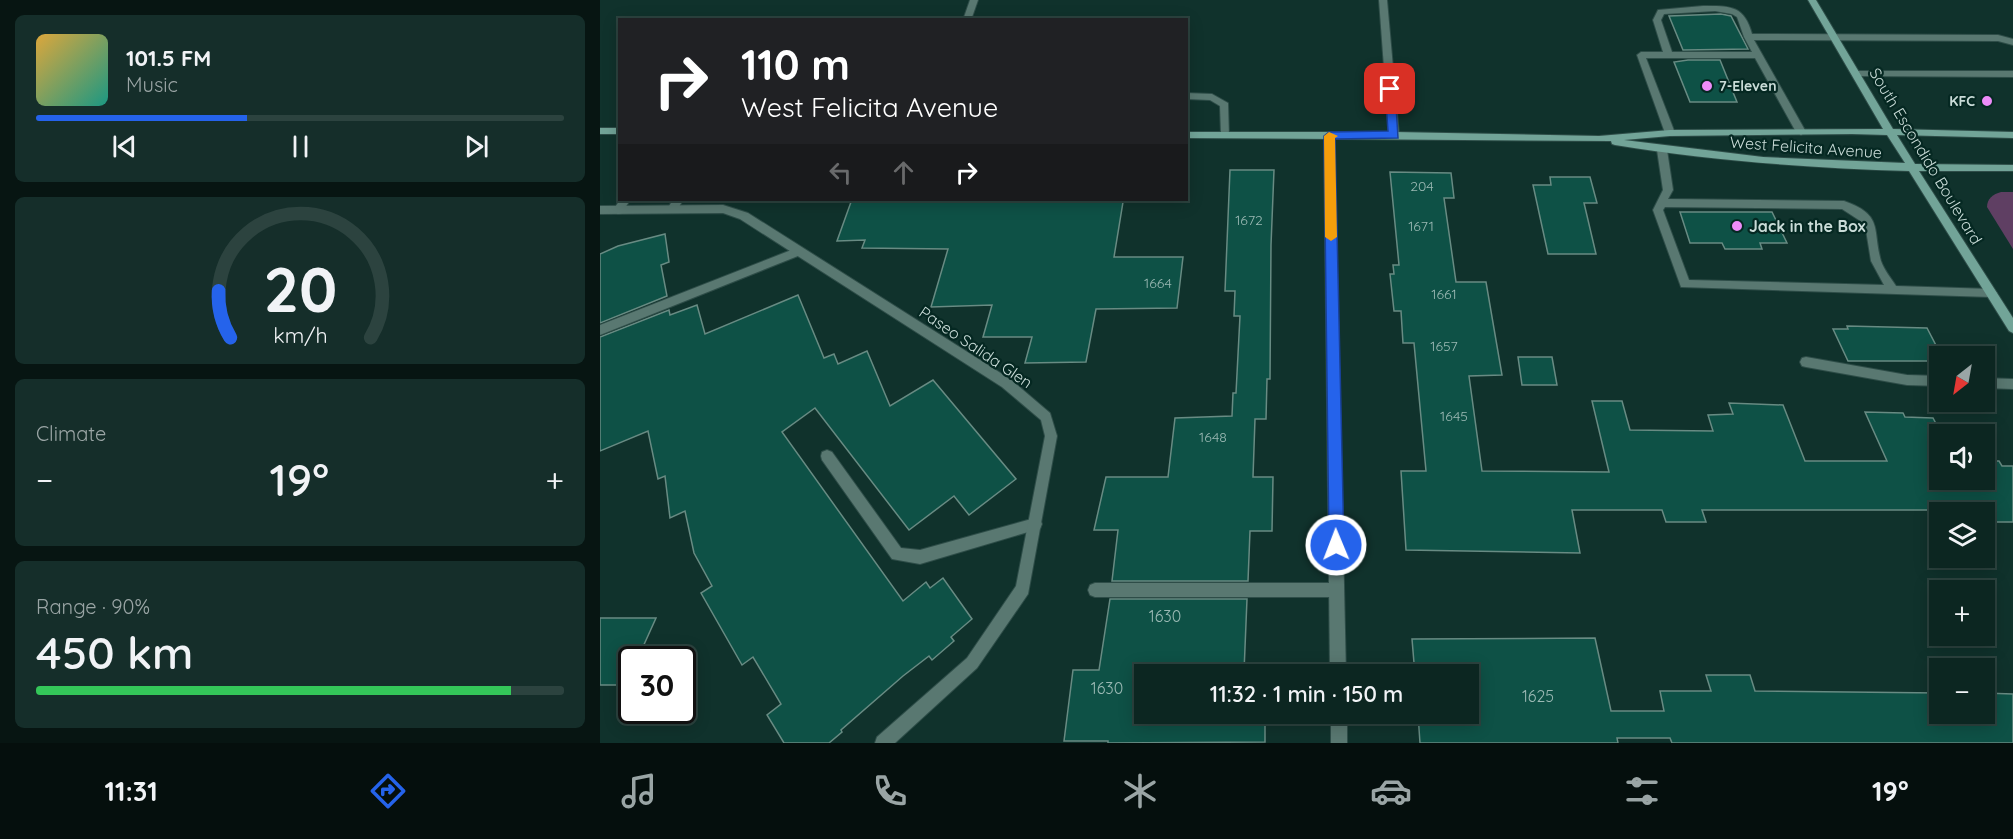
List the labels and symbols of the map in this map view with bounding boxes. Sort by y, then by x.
pin [1364,63,1415,114]
street label: South Escondido Boulevard [1865,64,1987,248]
place label: 7-Eleven [1719,77,1776,95]
marker: 7-Eleven [1700,79,1714,93]
place label: KFC [1949,92,1975,110]
marker: KFC [1980,94,1994,108]
street label: West Felicita Avenue [1729,132,1883,162]
house number: 204 [1410,177,1434,195]
house number: 1672 [1235,211,1263,229]
place label: Jack in the Box [1749,216,1866,236]
house number: 1671 [1408,217,1434,235]
marker: Jack in the Box [1730,219,1744,233]
house number: 1664 [1144,274,1172,292]
house number: 1661 [1431,285,1457,303]
street label: Paseo Salida Glen [916,302,1036,392]
house number: 1657 [1430,337,1458,355]
north arrow [1929,346,1995,412]
house number: 1645 [1440,407,1468,425]
house number: 1648 [1199,428,1227,446]
position arrow [1304,513,1368,577]
house number: 1630 [1149,606,1181,626]
speed limit sign: 30 [618,646,696,724]
house number: 1630 [1091,678,1123,698]
house number: 1625 [1522,686,1554,706]

